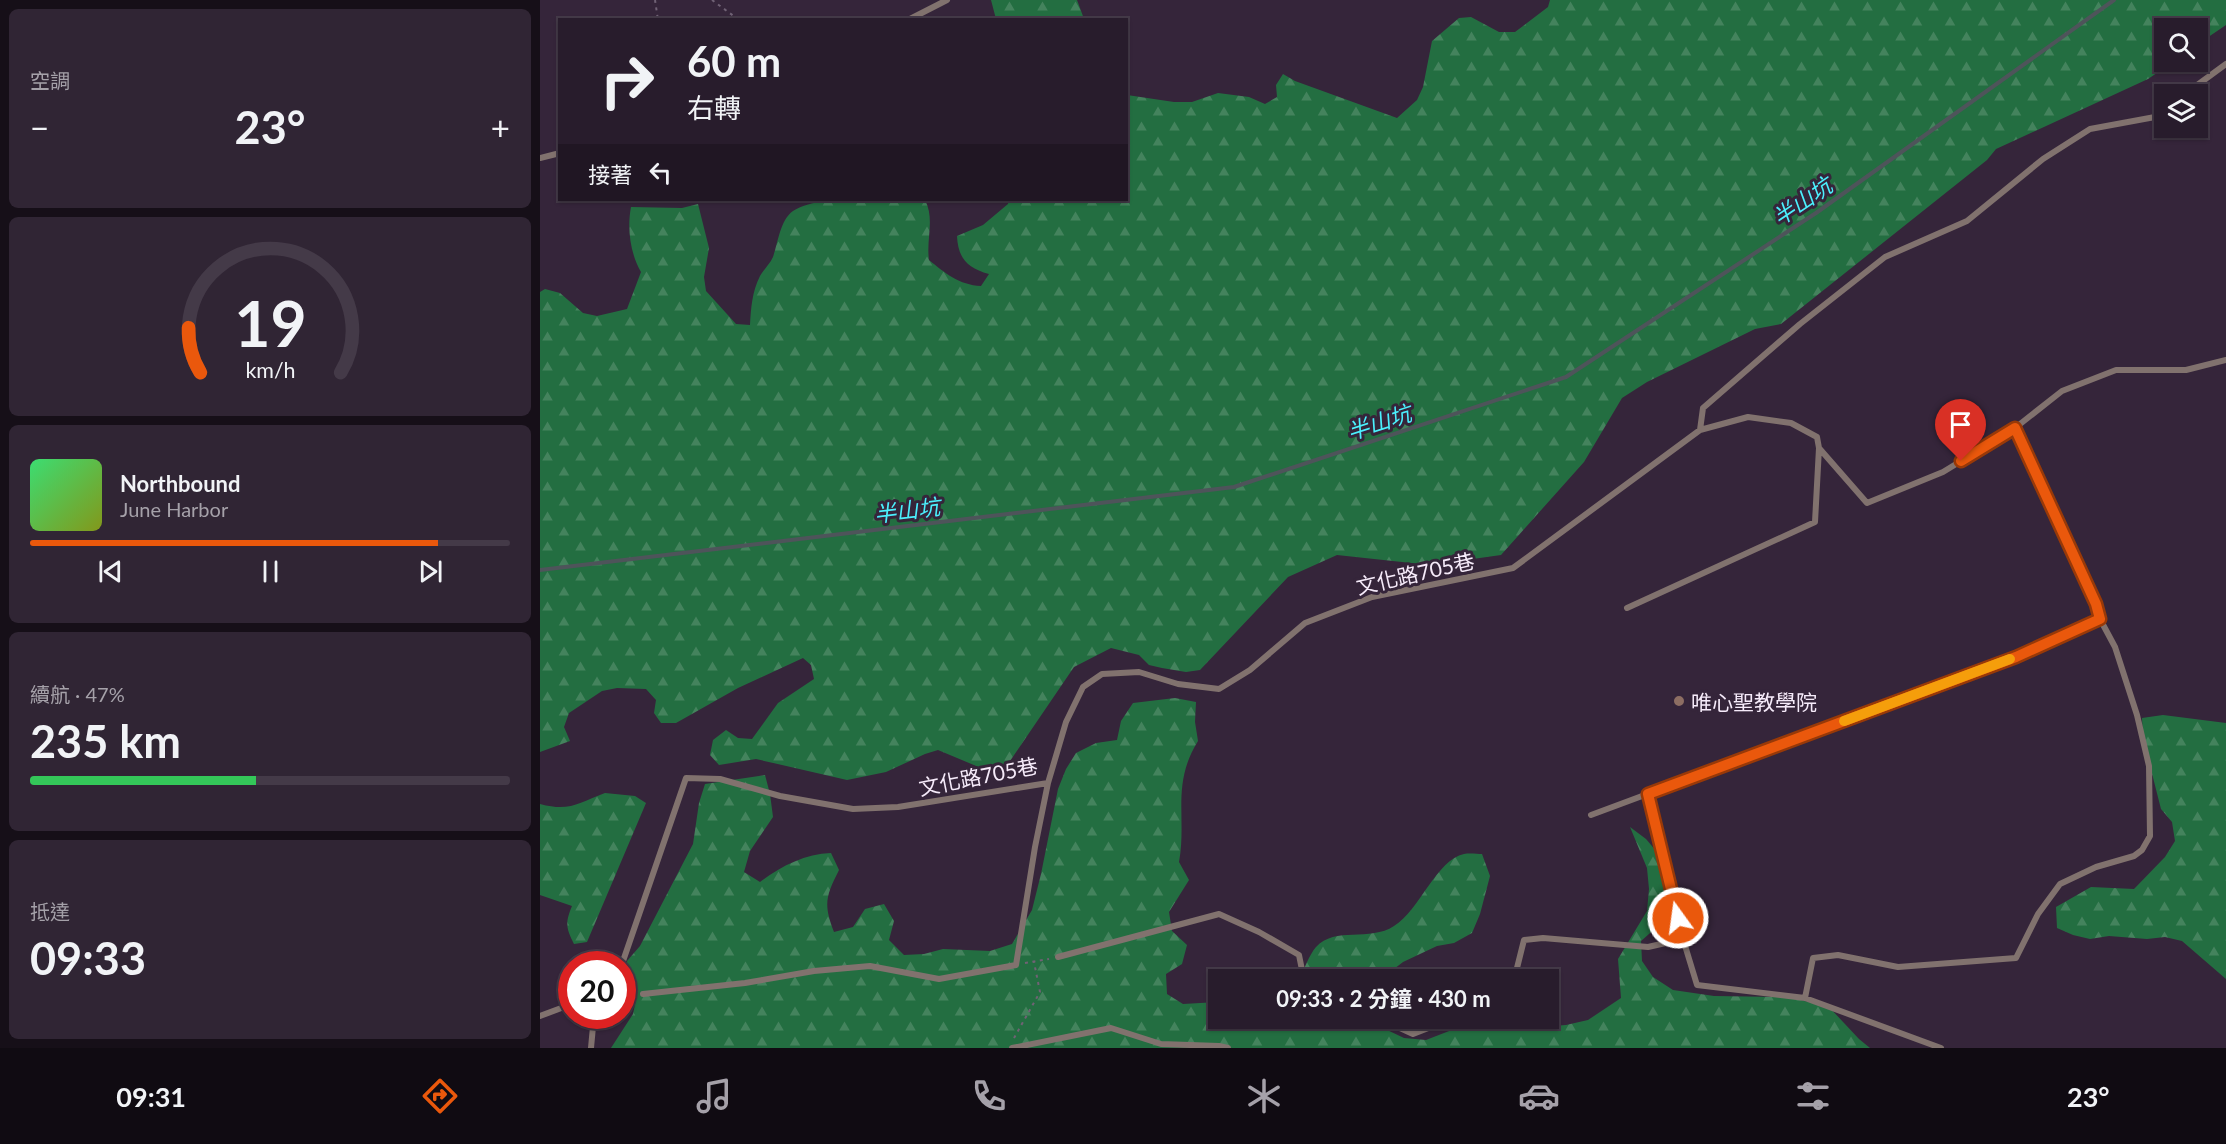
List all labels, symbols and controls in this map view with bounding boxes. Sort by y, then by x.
map controls [2154,18,2208,138]
button: search [2154,18,2208,72]
text: 60 m [687,36,781,86]
icon: right [588,42,666,120]
text: 空調 [30,68,70,92]
button: layers [2154,84,2208,138]
text: 右轉 [687,91,741,124]
text: 23° [235,100,305,154]
text: − [30,107,49,147]
text: + [491,107,510,147]
icon: left [644,156,677,189]
text: 接著 [588,161,632,188]
water label: 半山坑 [1767,170,1839,231]
text: 19 [234,285,306,360]
text: km/h [245,358,295,384]
water label: 半山坑 [1343,398,1417,445]
pin [1935,399,1986,461]
icon: arrive [1944,408,1977,441]
text: Northbound [120,470,240,497]
water label: 半山坑 [873,492,944,527]
text: June Harbor [120,497,228,521]
street label: 文化路705巷 [1353,547,1477,599]
icon: previous [94,555,127,588]
icon: pause [254,555,287,588]
icon: next [414,555,447,588]
text: 續航 · 47% [30,682,125,706]
place label: 唯心聖教學院 [1691,689,1817,714]
marker: 唯心聖教學院 [1672,694,1686,708]
text: 235 km [30,714,181,768]
street label: 文化路705巷 [916,752,1040,800]
position arrow [1646,886,1710,950]
text: 抵達 [30,899,70,923]
text: 09:33 [30,931,146,985]
speed limit sign: 20 [558,951,636,1029]
text: 09:33 · 2 分鐘 · 430 m [1276,985,1491,1012]
icon: directions [419,1075,461,1117]
icon: music [693,1075,735,1117]
icon: phone [968,1075,1010,1117]
icon: climate [1243,1075,1285,1117]
icon: car [1518,1075,1560,1117]
icon: filters [1792,1075,1834,1117]
text: 09:31 [116,1080,186,1113]
text: 23° [2067,1080,2110,1113]

